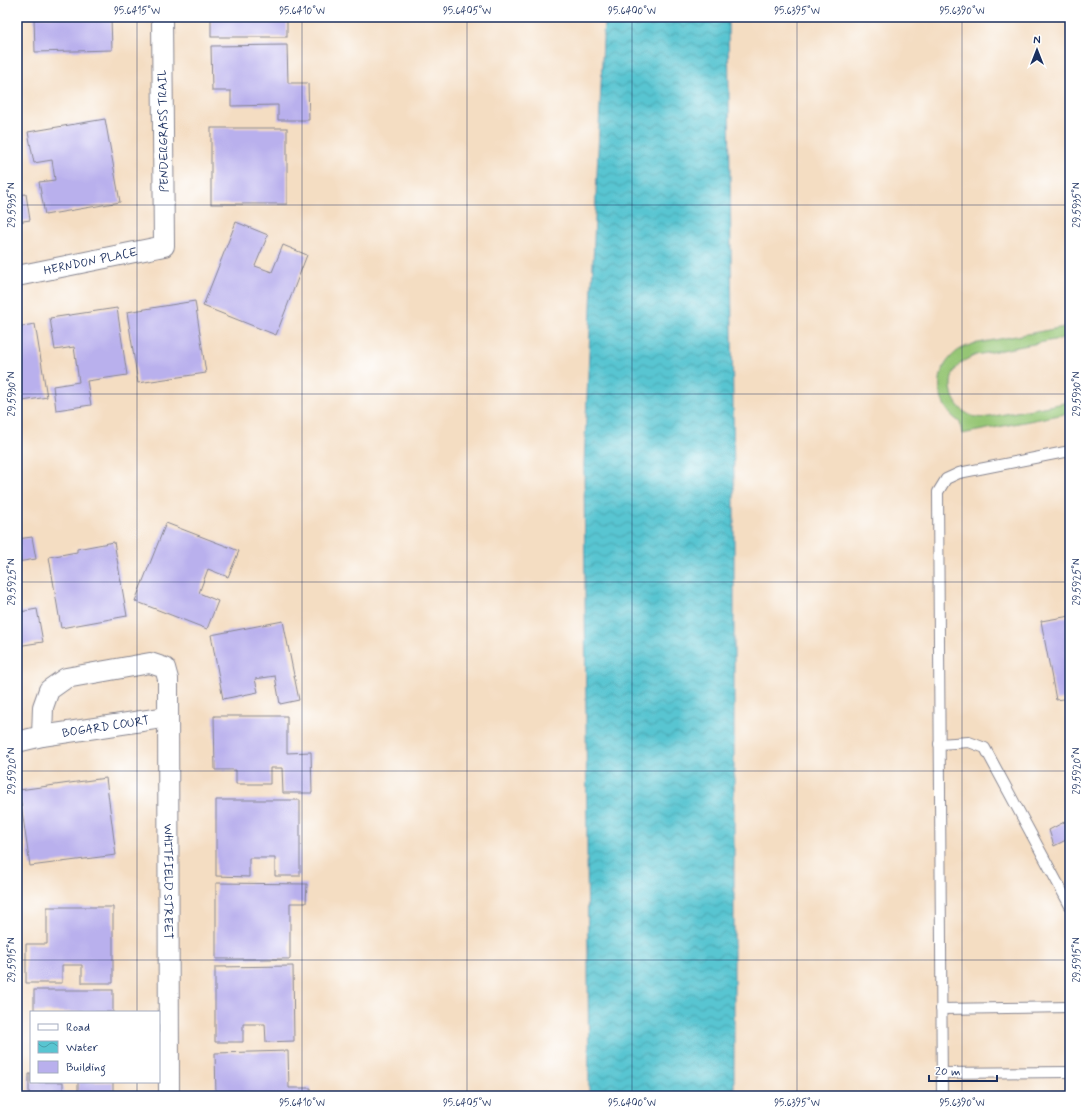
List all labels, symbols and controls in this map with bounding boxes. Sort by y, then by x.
text: 95.6415°W [114,4,160,18]
text: 95.6410°W [279,4,325,18]
text: 95.6405°W [443,4,491,18]
text: 95.6400°W [608,4,656,18]
text: 95.6395°W [774,4,820,18]
text: 95.6390°W [939,4,985,18]
north arrow [1017,30,1057,70]
text: N [1033,34,1041,48]
street label: PENDERGRASS TRAIL [155,70,173,192]
text: 29.5935°N [5,182,19,228]
text: 29.5935°N [1070,182,1084,228]
street label: HERNDON PLACE [42,244,140,279]
text: 29.5930°N [5,371,19,416]
text: 29.5930°N [1070,371,1084,416]
text: 29.5925°N [5,558,19,606]
text: 29.5925°N [1070,558,1084,606]
street label: BOGARD COURT [61,713,150,742]
text: 29.5920°N [5,747,19,794]
text: 29.5920°N [1070,747,1084,794]
street label: WHITFIELD STREET [159,824,176,939]
text: 29.5915°N [5,937,19,983]
text: 29.5915°N [1070,937,1084,983]
legend [30,1011,160,1083]
text: Road [66,1020,90,1036]
text: Water [66,1040,98,1056]
scale bar [929,1057,997,1083]
text: Building [66,1060,106,1077]
text: 20 m [935,1064,961,1080]
text: 95.6410°W [279,1096,325,1110]
text: 95.6405°W [443,1096,491,1110]
text: 95.6400°W [608,1096,656,1110]
text: 95.6395°W [774,1096,820,1110]
text: 95.6390°W [939,1096,985,1110]

